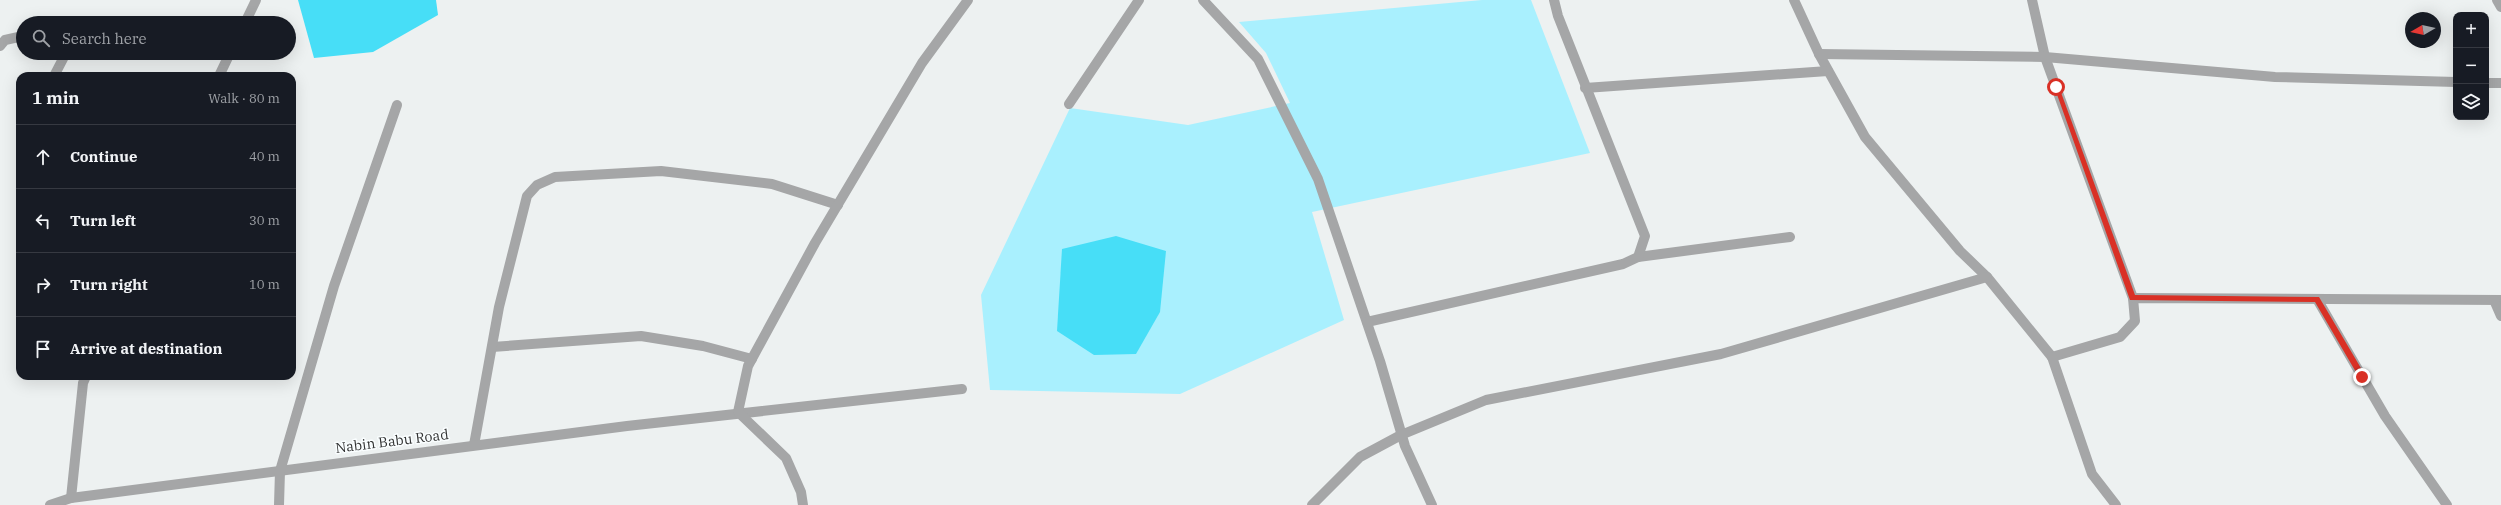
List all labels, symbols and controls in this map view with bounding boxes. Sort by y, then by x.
north arrow [2405,12,2441,48]
map controls [2453,12,2489,120]
button: + [2453,12,2489,48]
search box [16,16,296,60]
icon: search [30,27,52,49]
text: Search here [62,29,147,48]
button: − [2453,48,2489,84]
route start [2047,78,2065,96]
button: layers [2453,84,2489,120]
text: 1 min [32,87,80,109]
text: Walk · 80 m [208,90,280,107]
icon: ahead [32,146,54,168]
text: Continue [70,147,137,166]
text: 40 m [249,148,280,165]
icon: left [32,210,54,232]
text: Turn left [70,211,136,230]
text: 30 m [249,212,280,229]
icon: right [32,274,54,296]
text: Turn right [70,275,148,294]
text: 10 m [249,276,280,293]
icon: arrive [32,338,54,360]
text: Arrive at destination [70,339,222,358]
route end [2353,368,2371,386]
street label: Nabin Babu Road [334,425,450,457]

